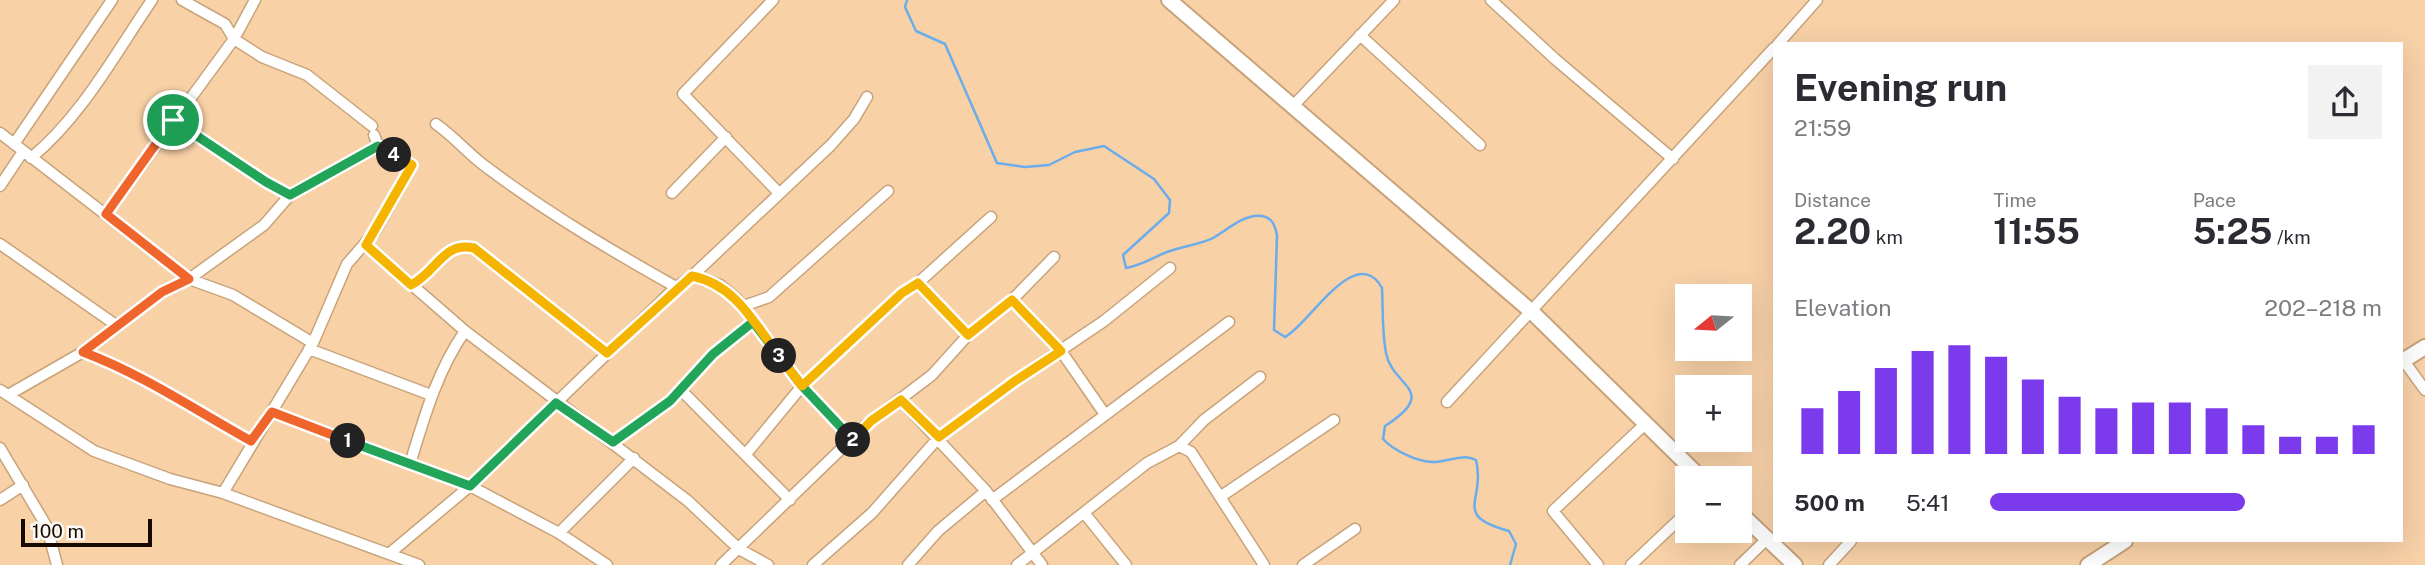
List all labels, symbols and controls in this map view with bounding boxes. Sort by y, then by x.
text: Evening run [1794,65,2007,110]
button: share [2308,65,2382,139]
pin [143,90,203,150]
icon: arrive [154,101,192,139]
text: 21:59 [1794,114,1851,141]
pin: 4 [376,138,412,172]
text: 4 [387,143,400,165]
text: Distance [1794,189,1871,211]
text: Time [1993,189,2037,211]
text: Pace [2193,189,2236,211]
text: 2.20 [1794,211,1871,252]
text: 11:55 [1993,211,2080,252]
text: 5:25 [2193,211,2272,252]
text: km [1871,226,1903,248]
text: /km [2272,226,2311,248]
north arrow [1675,284,1752,360]
map controls [1675,284,1752,543]
text: Elevation [1794,294,1892,321]
text: 202–218 m [2264,294,2382,321]
pin: 3 [762,338,796,374]
text: 3 [772,344,785,366]
button: + [1675,375,1752,452]
pin: 2 [836,422,870,458]
pin: 1 [330,424,366,458]
text: 2 [846,428,859,450]
text: 1 [343,429,352,451]
button: − [1675,466,1752,543]
text: 500 m [1794,489,1865,516]
text: 5:41 [1906,489,1950,516]
scale bar [21,516,152,548]
text: 100 m [32,520,84,542]

